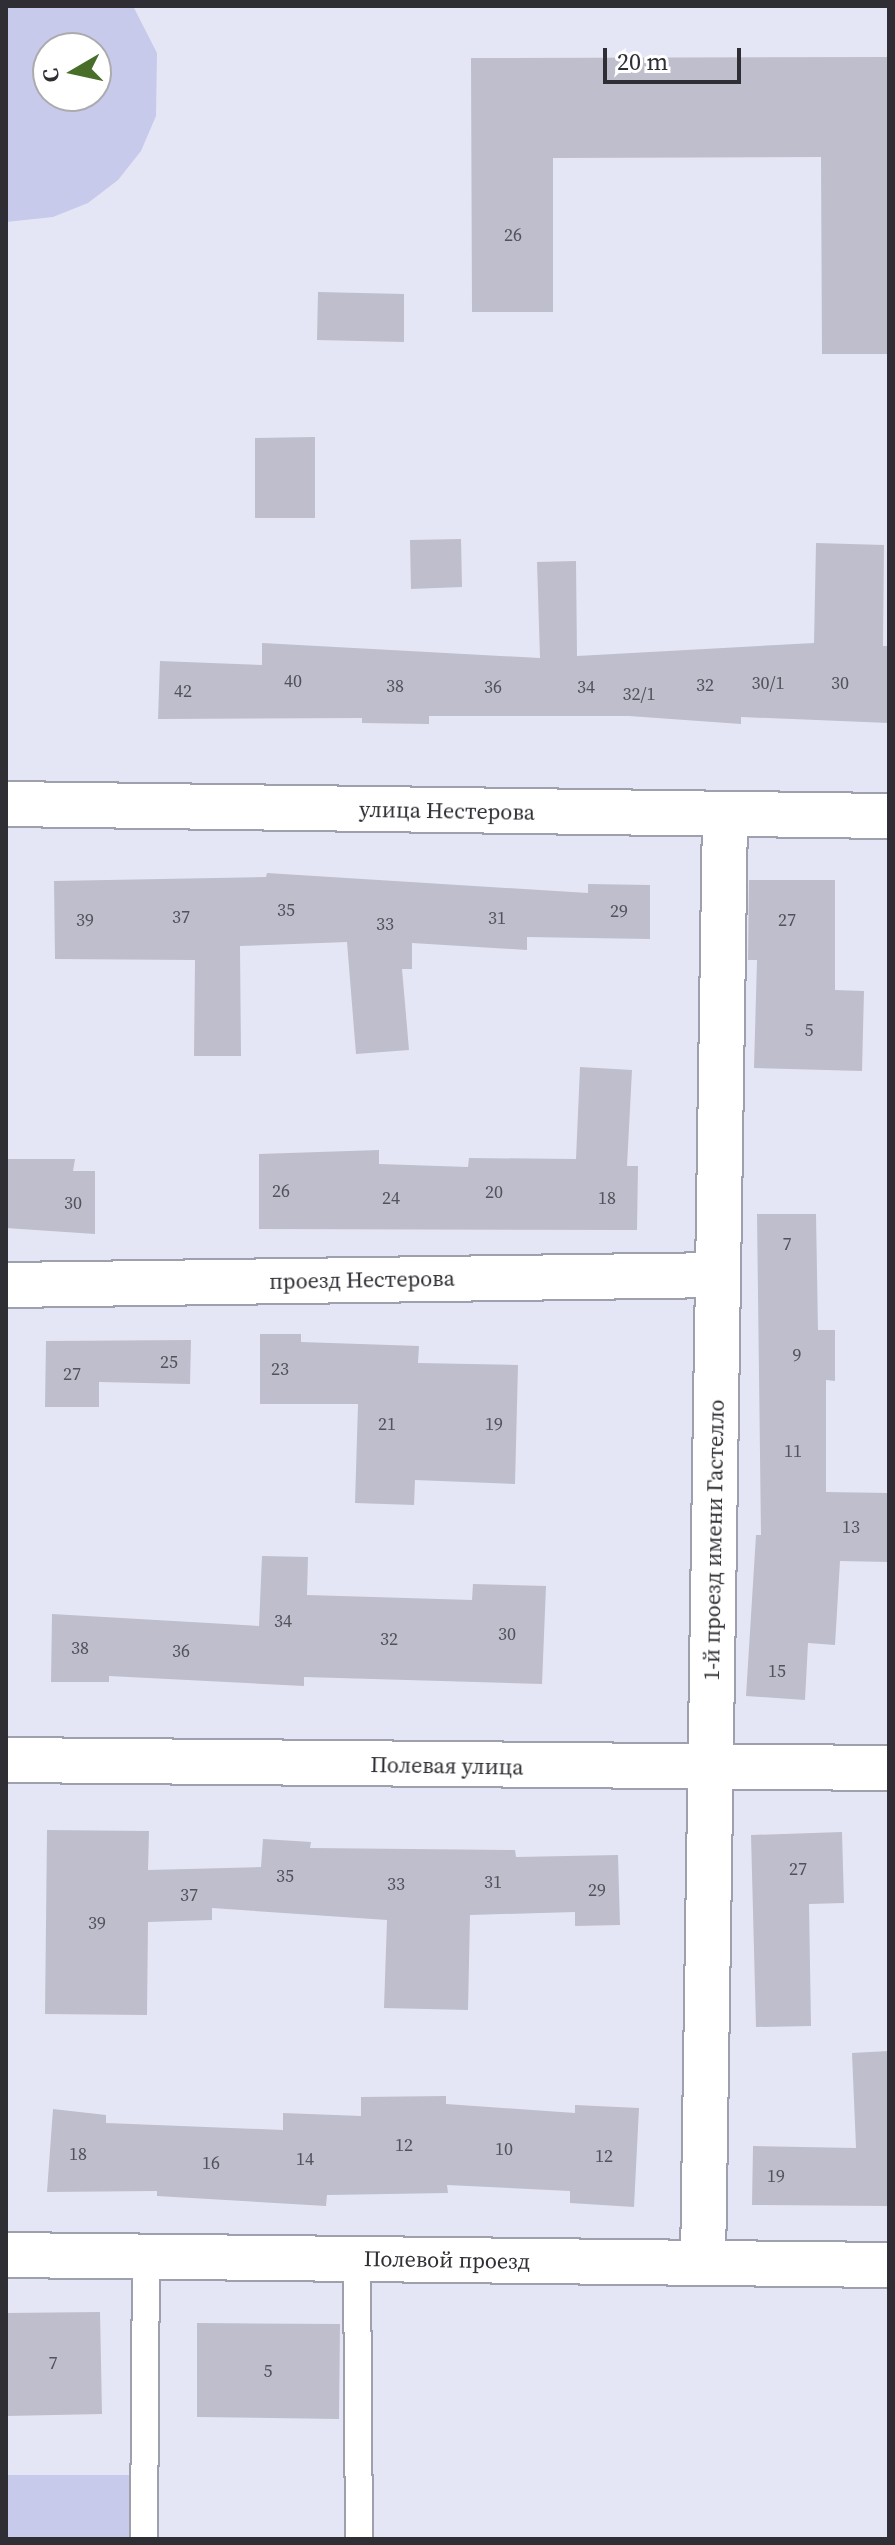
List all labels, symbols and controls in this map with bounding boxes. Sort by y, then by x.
north arrow [32,32,112,112]
scale bar [607,32,745,82]
text: 20 m [617,45,668,78]
text: С [34,66,66,85]
house number: 26 [504,224,522,246]
house number: 40 [284,670,302,692]
house number: 30/1 [752,672,784,694]
house number: 30 [831,672,849,694]
house number: 32 [696,674,714,696]
house number: 38 [386,675,404,697]
house number: 36 [484,676,502,698]
house number: 34 [577,676,595,698]
house number: 42 [174,680,192,702]
house number: 32/1 [623,683,655,705]
street label: улица Нестерова [359,796,535,826]
house number: 35 [277,899,295,921]
house number: 29 [610,900,628,922]
house number: 37 [172,906,190,928]
house number: 31 [488,907,506,929]
house number: 39 [76,909,94,931]
house number: 27 [778,909,796,931]
house number: 33 [376,913,394,935]
house number: 5 [805,1019,813,1041]
house number: 26 [272,1180,290,1202]
house number: 20 [485,1181,503,1203]
house number: 24 [382,1187,400,1209]
house number: 18 [598,1187,616,1209]
house number: 30 [64,1192,82,1214]
house number: 7 [783,1233,791,1255]
street label: проезд Нестерова [269,1265,455,1295]
house number: 9 [793,1344,801,1366]
house number: 25 [160,1351,178,1373]
house number: 23 [271,1358,289,1380]
house number: 27 [63,1363,81,1385]
street label: 1-й проезд имени Гастелло [698,1399,730,1681]
house number: 21 [378,1413,396,1435]
house number: 19 [485,1413,503,1435]
house number: 11 [784,1440,802,1462]
house number: 13 [842,1516,860,1538]
house number: 34 [274,1610,292,1632]
house number: 30 [498,1623,516,1645]
house number: 32 [380,1628,398,1650]
house number: 38 [71,1637,89,1659]
house number: 36 [172,1640,190,1662]
house number: 15 [768,1660,786,1682]
street label: Полевая улица [370,1751,524,1781]
house number: 27 [789,1858,807,1880]
house number: 35 [276,1865,294,1887]
house number: 31 [484,1871,502,1893]
house number: 33 [387,1873,405,1895]
house number: 29 [588,1879,606,1901]
house number: 37 [180,1884,198,1906]
house number: 39 [88,1912,106,1934]
house number: 12 [395,2134,413,2156]
house number: 10 [495,2138,513,2160]
house number: 18 [69,2143,87,2165]
house number: 12 [595,2145,613,2167]
house number: 14 [296,2148,314,2170]
house number: 16 [202,2152,220,2174]
house number: 19 [767,2165,785,2187]
street label: Полевой проезд [364,2245,530,2275]
house number: 7 [49,2352,57,2374]
house number: 5 [264,2360,272,2382]

